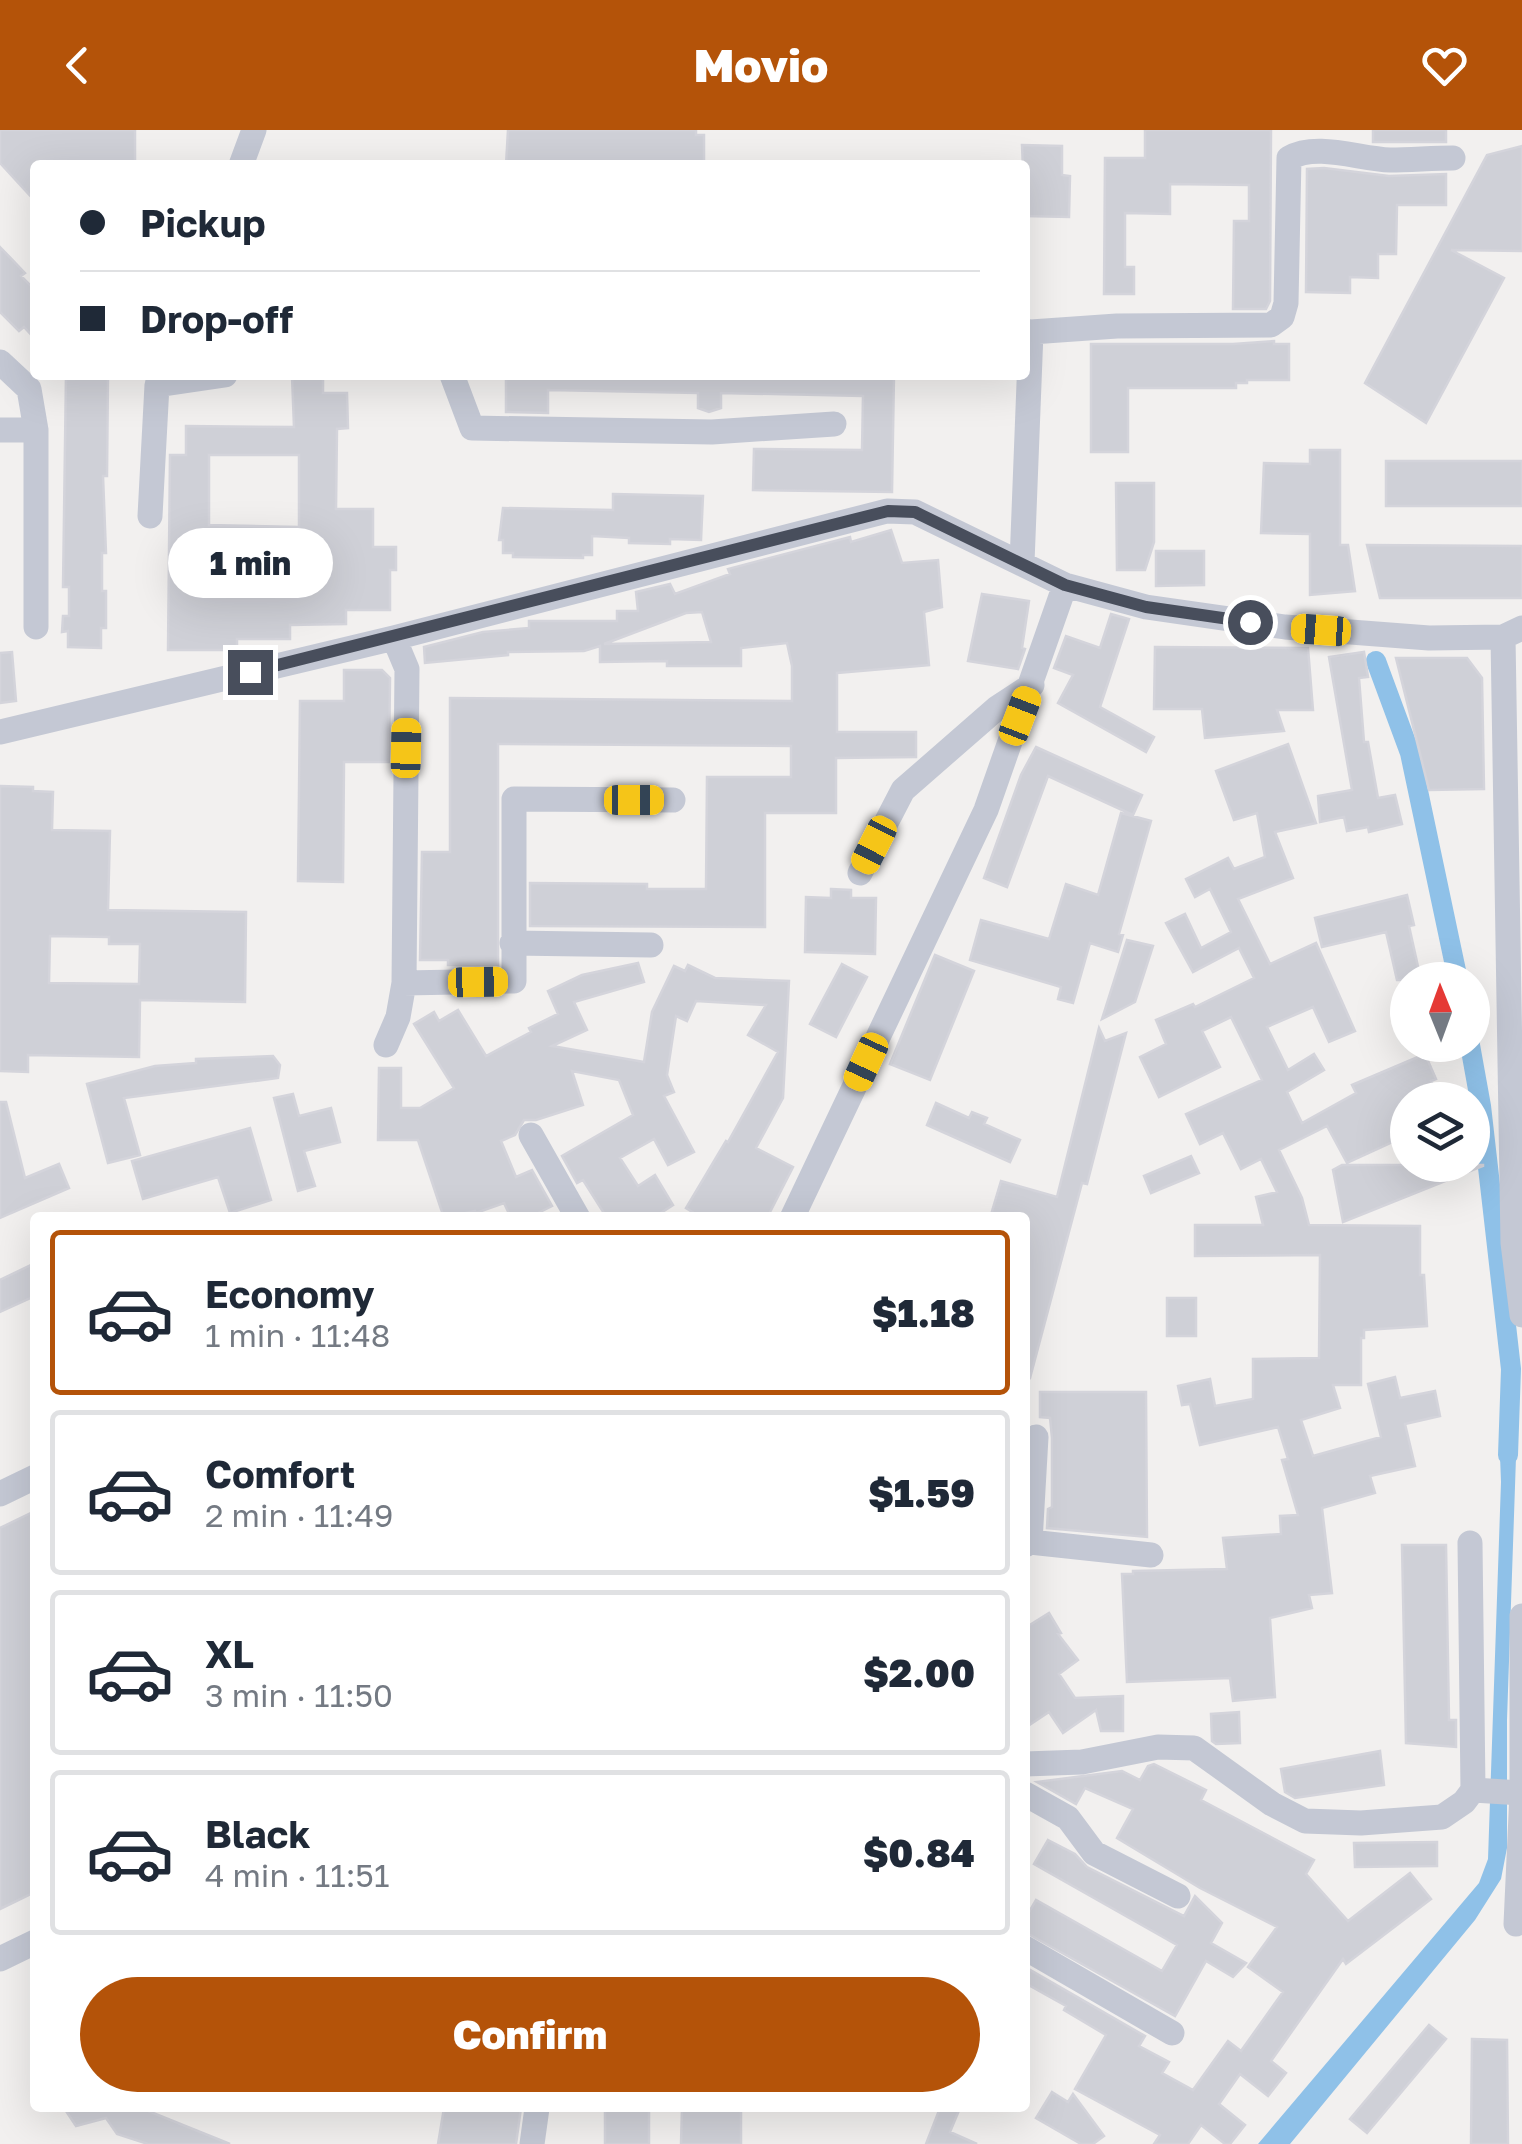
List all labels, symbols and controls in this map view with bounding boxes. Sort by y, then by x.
icon: back [50,38,105,93]
text: Movio [694,38,828,92]
icon: heart [1417,38,1472,93]
text: Pickup [140,200,266,245]
text: Drop-off [140,296,293,341]
callout: 1 min [168,527,332,597]
text: 1 min [210,544,291,582]
route start [1228,600,1273,645]
car [1290,613,1352,647]
route end [228,650,273,695]
car [995,683,1045,749]
car [390,718,422,778]
car [604,785,664,815]
car [847,811,901,879]
north arrow [1390,962,1490,1062]
map controls [1390,962,1490,1182]
car [448,966,508,998]
car [840,1028,892,1096]
button: layers [1390,1082,1490,1182]
icon: car [85,1268,175,1358]
text: Economy [205,1271,374,1316]
text: $1.18 [872,1290,975,1335]
text: 1 min · 11:48 [205,1316,390,1354]
icon: car [85,1448,175,1538]
text: Comfort [205,1451,355,1496]
text: $1.59 [868,1470,975,1515]
text: 2 min · 11:49 [205,1496,393,1534]
icon: car [85,1628,175,1718]
text: XL [205,1631,254,1676]
text: $2.00 [863,1650,975,1695]
text: 3 min · 11:50 [205,1676,393,1714]
icon: car [85,1808,175,1898]
text: Black [205,1811,310,1856]
text: $0.84 [863,1830,975,1875]
text: 4 min · 11:51 [205,1856,389,1894]
button: Confirm [80,1977,980,2092]

